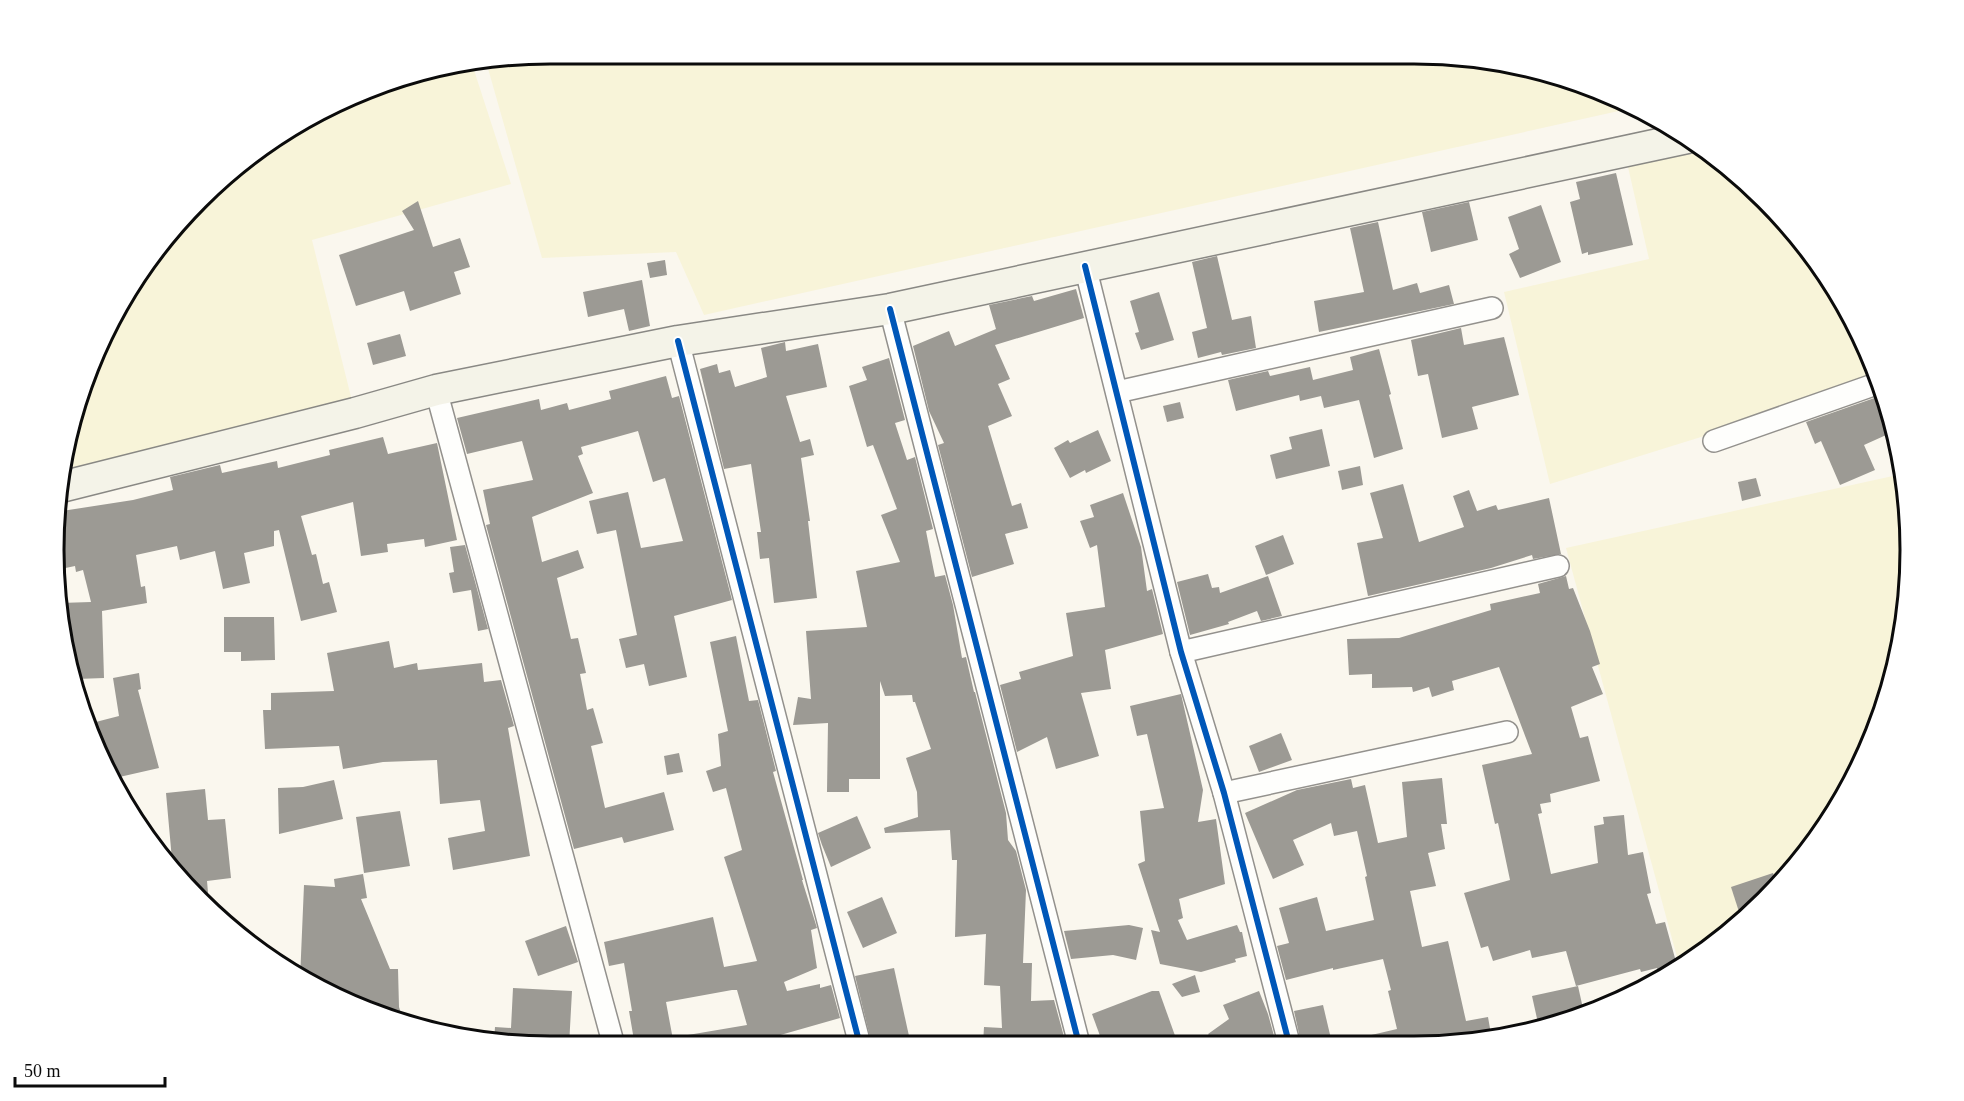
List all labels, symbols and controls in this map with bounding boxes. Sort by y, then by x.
scale bar [15,1050,165,1088]
text: 50 m [24,1061,61,1081]

